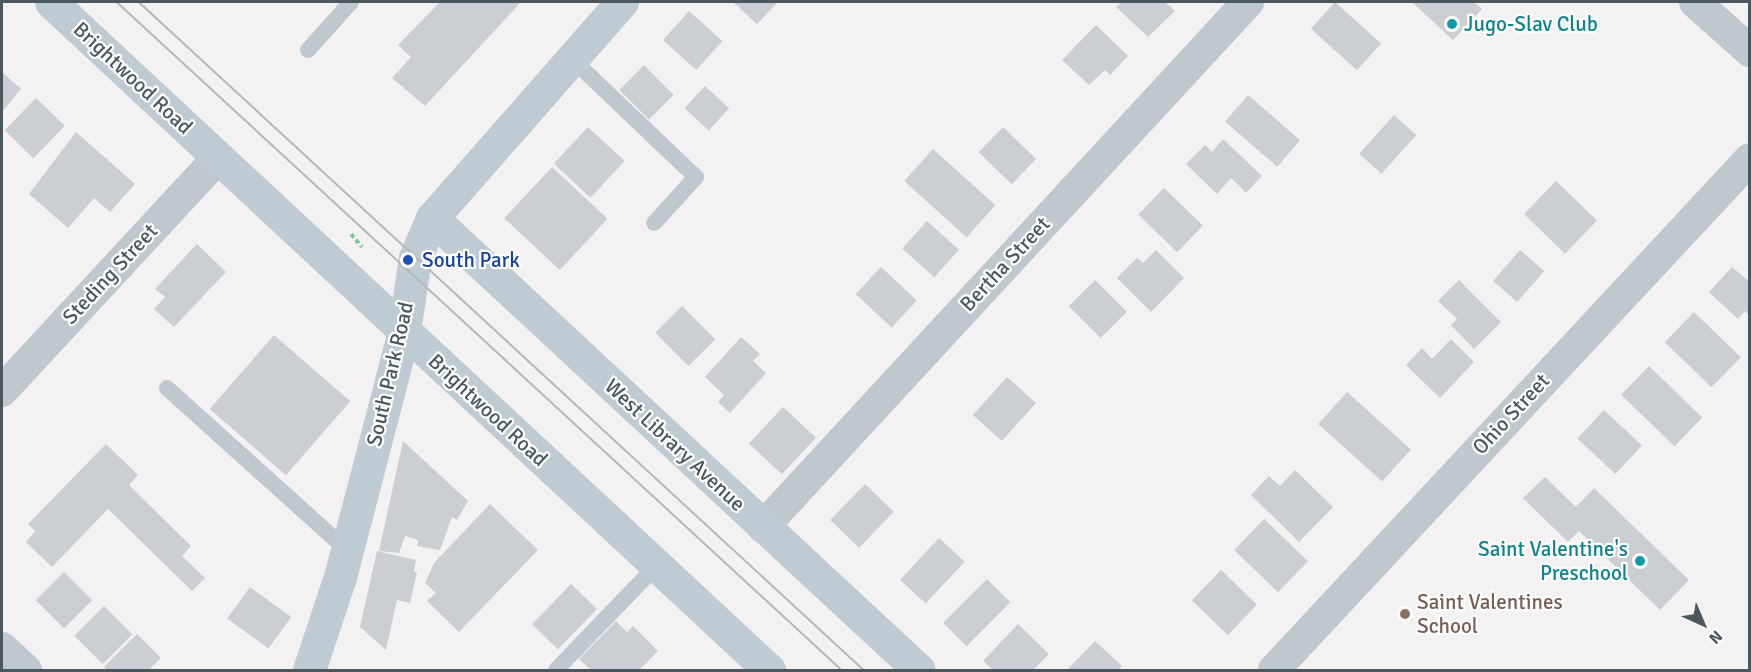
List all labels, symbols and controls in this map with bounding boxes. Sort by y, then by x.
place label: Jugo-Slav Club [1464,11,1598,37]
street label: Brightwood Road [68,16,198,140]
marker: Jugo-Slav Club [1445,17,1459,31]
street label: Bertha Street [955,211,1055,317]
street label: Steding Street [57,219,163,329]
place label: South Park [422,247,520,273]
marker: South Park [399,251,417,269]
street label: South Park Road [361,299,419,449]
street label: Brightwood Road [423,348,553,472]
street label: Ohio Street [1467,368,1555,460]
street label: West Library Avenue [600,374,750,516]
place label: Saint Valentine's Preschool [1478,536,1628,586]
marker: Saint Valentine's Preschool [1633,554,1647,568]
place label: Saint Valentines School [1417,589,1563,639]
north arrow [1673,594,1733,654]
marker: Saint Valentines School [1398,607,1412,621]
text: N [1705,626,1726,648]

